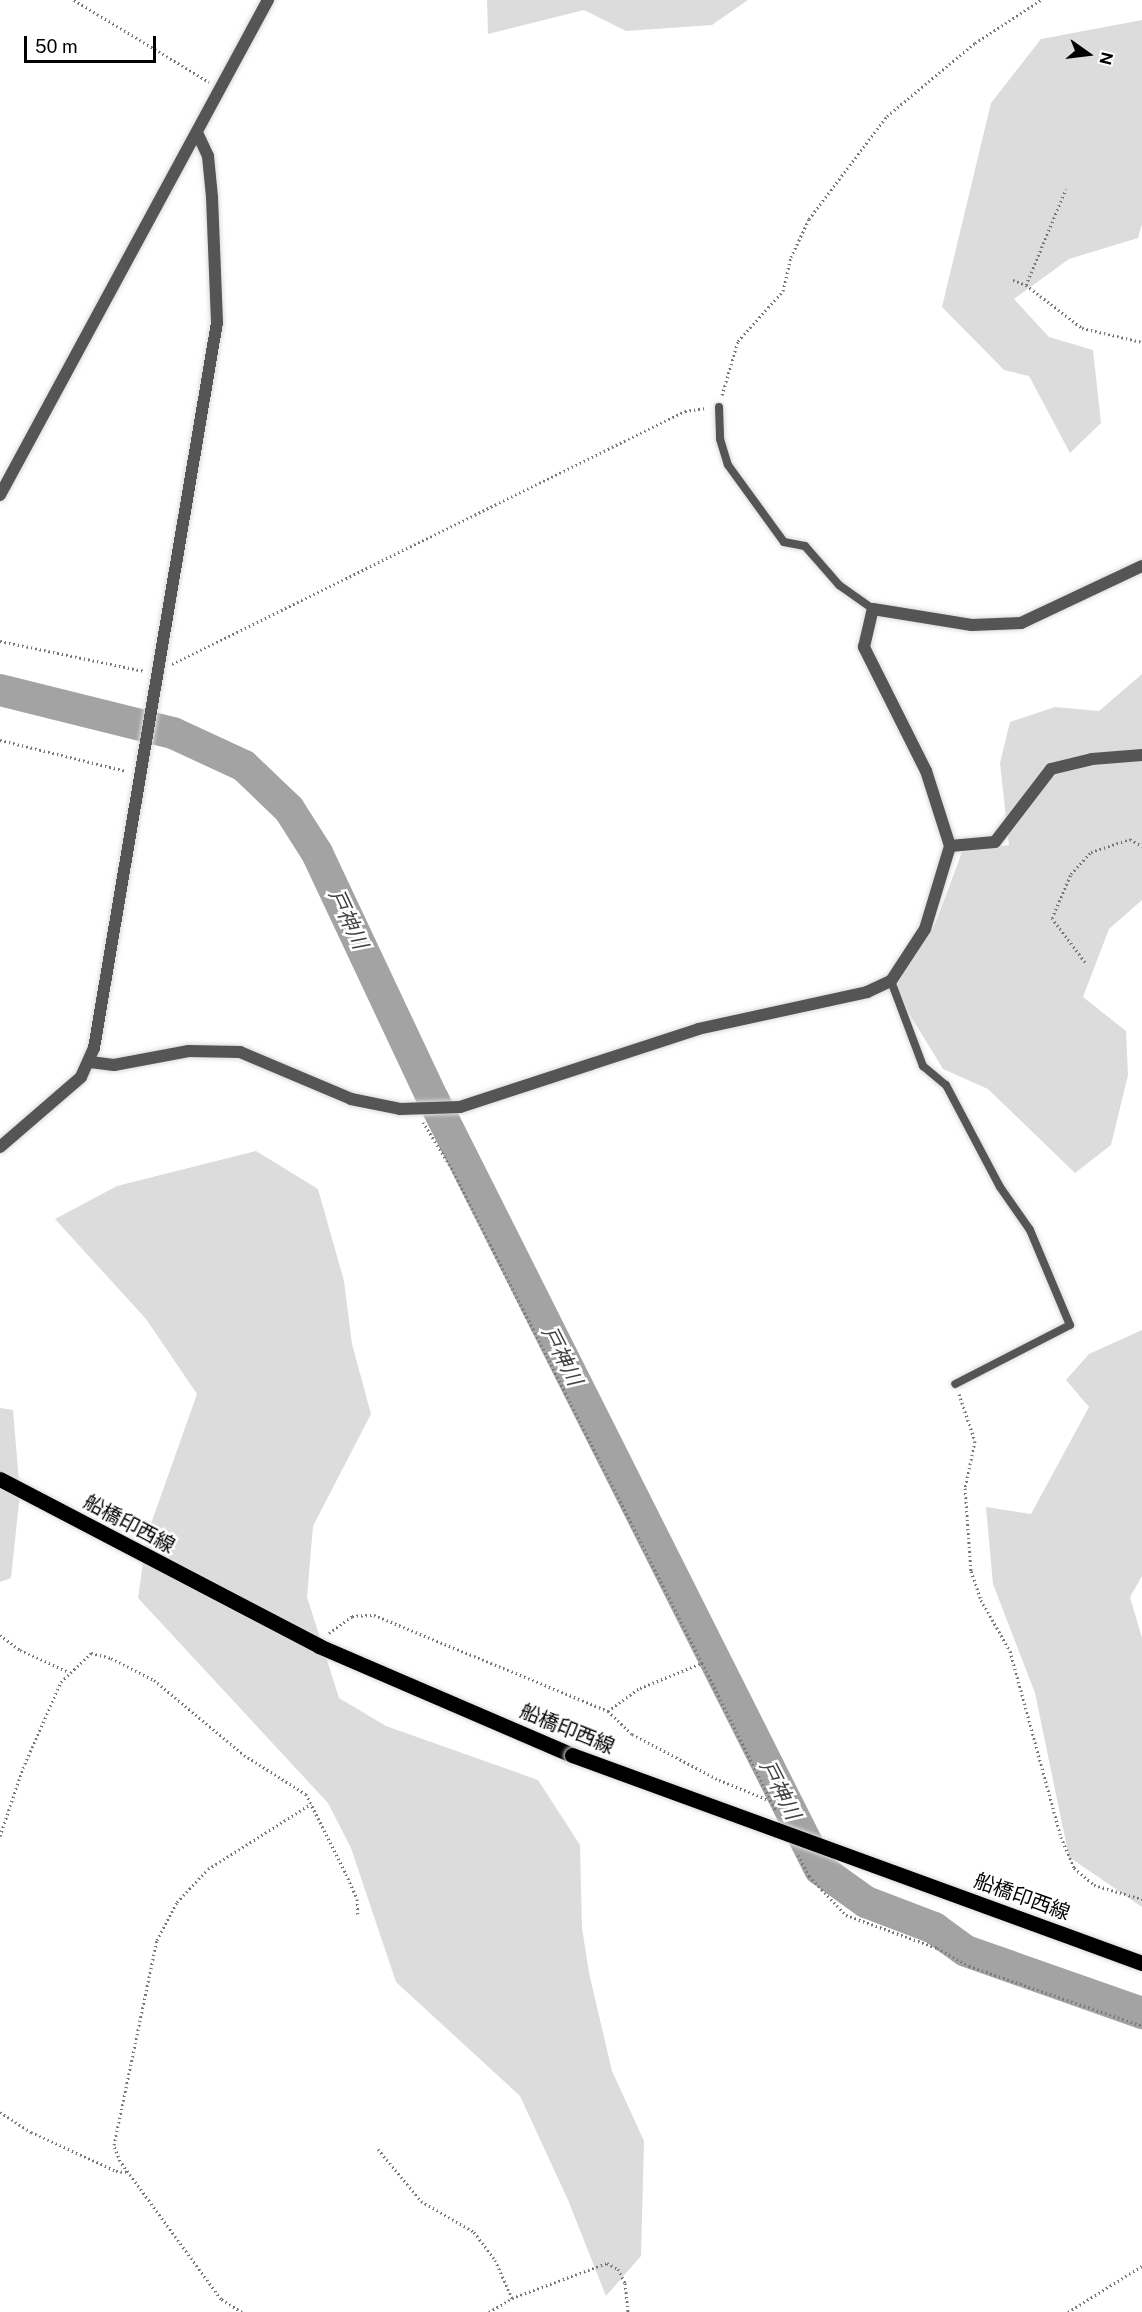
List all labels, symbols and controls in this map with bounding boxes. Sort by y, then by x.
scale bar [27,24,159,62]
north arrow [1058,24,1118,84]
text: 50 m [35,36,78,57]
text: N [1095,50,1117,67]
water label: 戸神川 [323,885,373,953]
water label: 戸神川 [536,1322,588,1390]
street label: 船橋印西線 [79,1490,179,1558]
street label: 船橋印西線 [516,1699,618,1759]
water label: 戸神川 [754,1756,806,1824]
street label: 船橋印西線 [971,1869,1073,1925]

